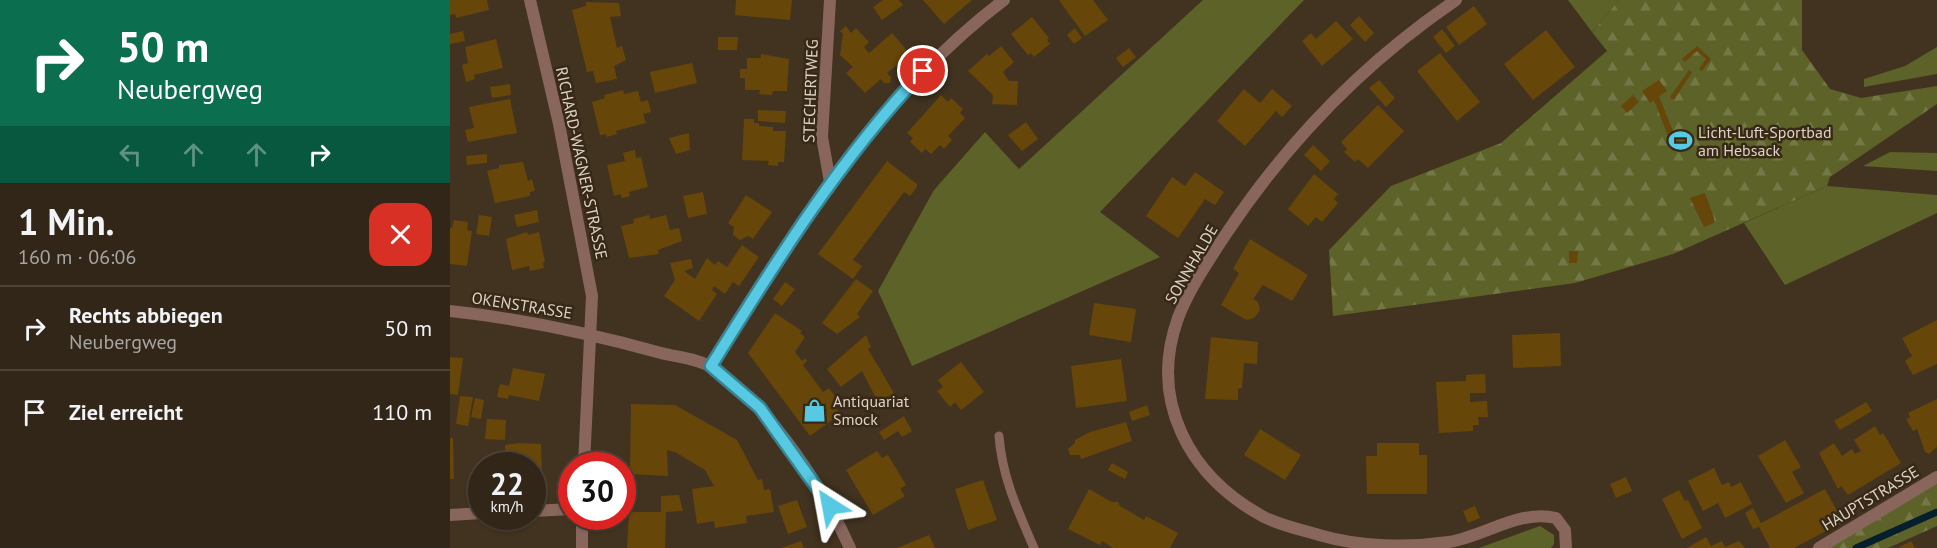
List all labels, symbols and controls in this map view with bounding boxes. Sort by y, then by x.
text: 50 m [117,19,209,74]
icon: right [18,24,96,102]
street label: STECHERTWEG [798,39,822,143]
pin [897,45,948,96]
icon: arrive [906,54,939,87]
street label: RICHARD-WAGNER-STRASSE [552,65,612,261]
text: Neubergweg [117,72,263,106]
place label: Licht-Luft-Sportbad am Hebsack [1698,122,1832,160]
sports icon: Licht-Luft-Sportbad am Hebsack [1667,128,1693,154]
icon: left [114,138,147,171]
icon: ahead [177,138,210,171]
icon: ahead [240,138,273,171]
icon: right [303,138,336,171]
text: 1 Min. [18,198,114,245]
button: close [369,203,432,266]
street label: SONNHALDE [1160,221,1222,307]
text: 160 m · 06:06 [18,244,136,270]
street label: OKENSTRASSE [470,287,574,323]
text: Rechts abbiegen [69,301,223,329]
icon: right [18,312,51,345]
text: 50 m [384,314,432,342]
text: Neubergweg [69,329,177,355]
place label: Antiquariat Smock [833,391,910,429]
icon: arrive [18,396,51,429]
shop icon: Antiquariat Smock [802,397,828,423]
text: Ziel erreicht [69,398,183,426]
text: 110 m [372,398,432,426]
speed limit sign: 30 [558,452,636,530]
street label: HAUPTSTRASSE [1818,461,1922,535]
text: 22 [490,464,524,503]
position arrow [798,474,862,538]
text: km/h [491,497,523,516]

